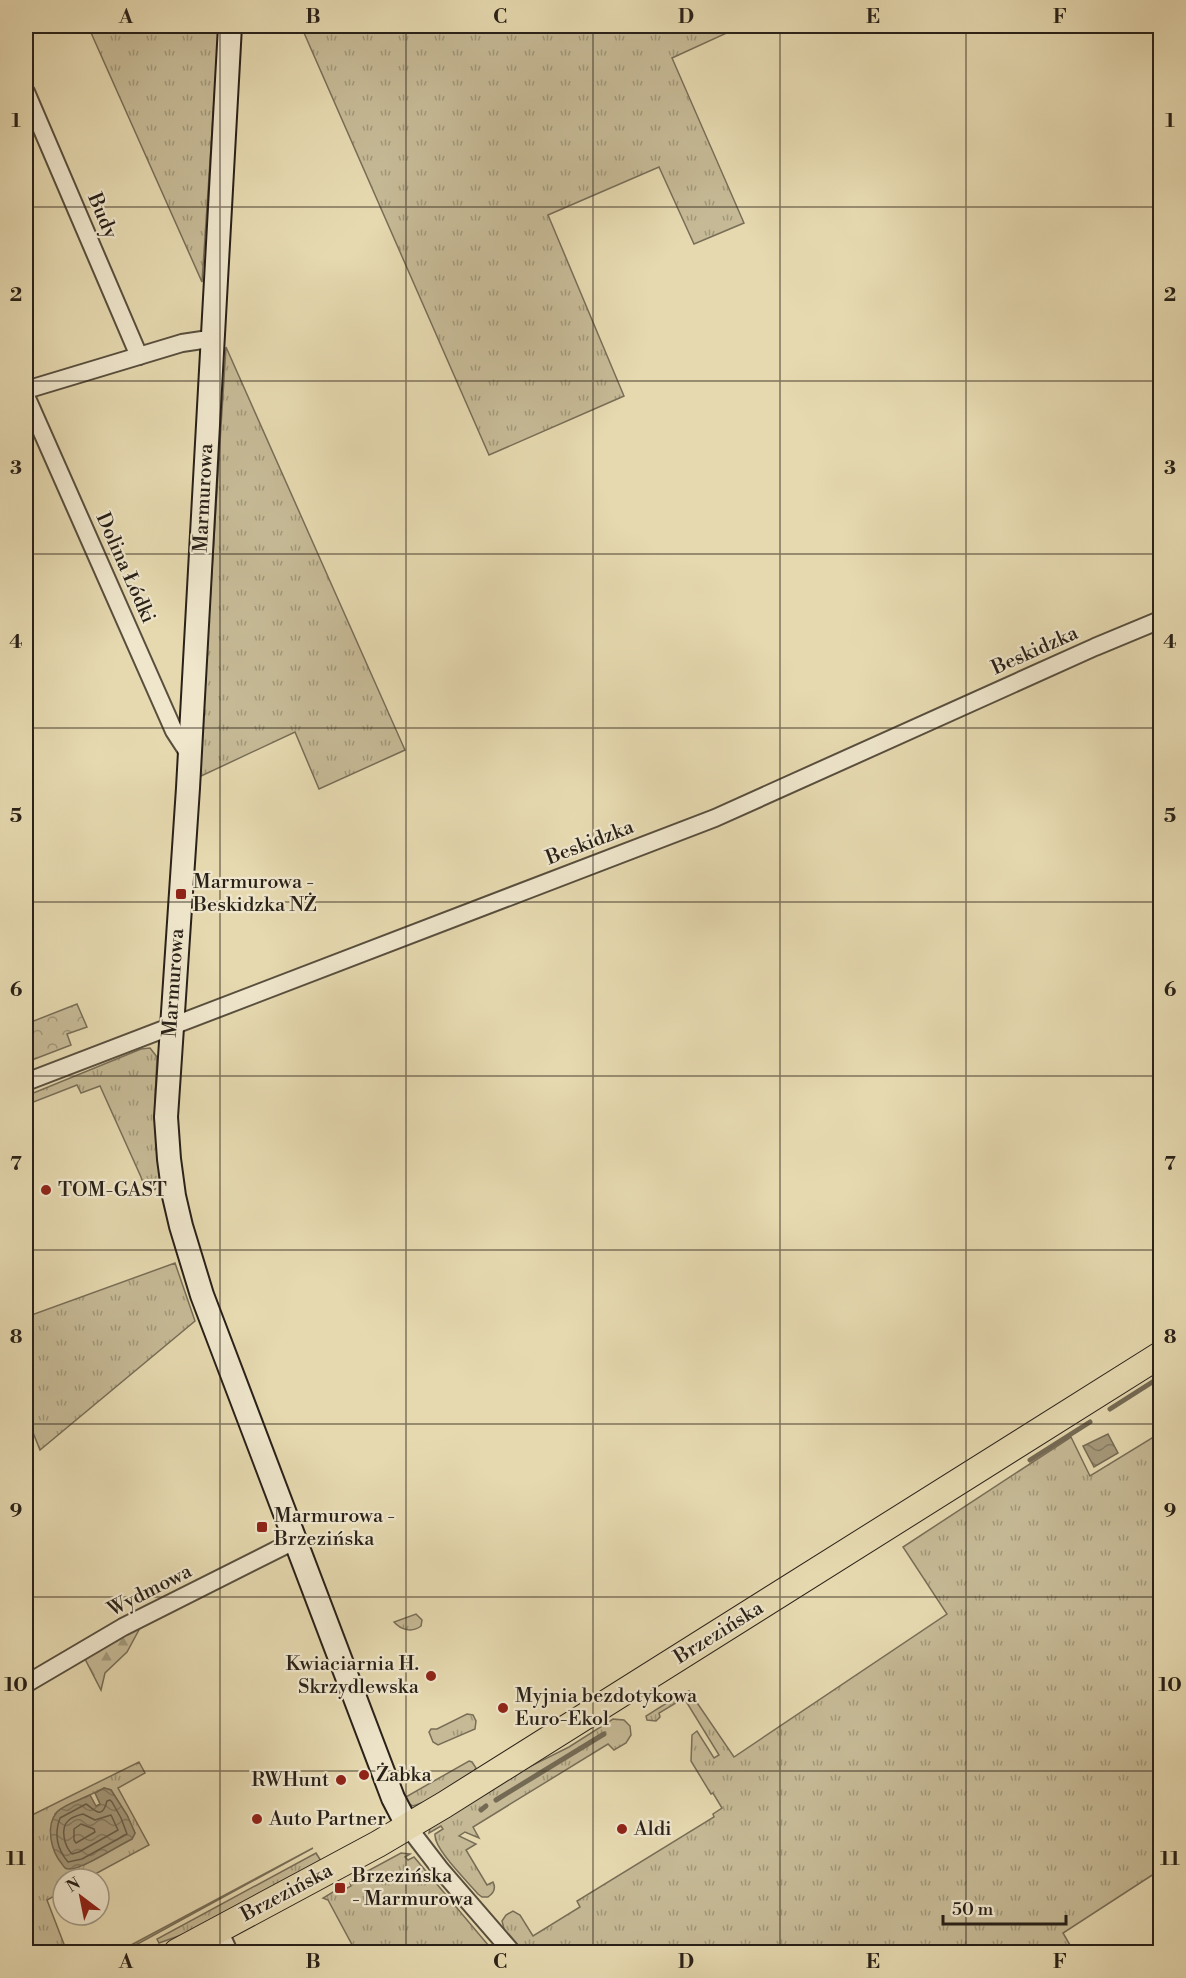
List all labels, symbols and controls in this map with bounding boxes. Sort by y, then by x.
text: A [118,5,134,30]
text: B [305,5,321,30]
text: C [493,5,507,30]
text: D [678,5,694,30]
text: E [866,5,880,30]
text: F [1053,5,1067,30]
text: 1 [11,109,21,134]
text: 1 [1165,109,1175,134]
street label: Budy [81,189,123,243]
text: 2 [10,283,22,308]
text: 2 [1164,283,1176,308]
street label: Marmurowa [189,442,219,553]
text: 3 [10,456,22,481]
text: 3 [1164,456,1176,481]
street label: Dolina Łódki [90,509,161,628]
street label: Beskidzka [987,620,1083,682]
text: 4 [9,630,23,655]
text: 4 [1163,630,1177,655]
text: 5 [10,804,22,829]
text: 5 [1164,804,1176,829]
street label: Beskidzka [542,815,638,872]
place label: Marmurowa - Beskidzka NŻ [192,870,317,918]
marker: Marmurowa - Beskidzka NŻ [174,887,188,901]
street label: Marmurowa [158,927,190,1038]
text: 6 [10,978,23,1003]
text: 6 [1164,978,1177,1003]
text: 7 [10,1152,22,1177]
text: 7 [1164,1152,1176,1177]
place label: TOM-GAST [58,1178,167,1203]
marker: TOM-GAST [39,1183,53,1197]
text: 8 [10,1325,23,1350]
text: 8 [1164,1325,1177,1350]
text: 9 [10,1499,22,1524]
text: 9 [1164,1499,1176,1524]
place label: Marmurowa - Brzezińska [273,1504,395,1552]
marker: Marmurowa - Brzezińska [255,1520,269,1534]
street label: Wydmowa [103,1559,197,1623]
street label: Brzezińska [669,1595,769,1671]
place label: Kwiaciarnia H. Skrzydlewska [285,1652,420,1700]
marker: Kwiaciarnia H. Skrzydlewska [424,1669,438,1683]
text: 10 [4,1673,28,1698]
text: 10 [1158,1673,1182,1698]
place label: Myjnia bezdotykowa Euro-Ekol [515,1684,698,1732]
marker: Myjnia bezdotykowa Euro-Ekol [496,1701,510,1715]
place label: Żabka [376,1762,433,1788]
place label: RWHunt [251,1768,329,1793]
marker: Żabka [357,1768,371,1782]
marker: RWHunt [334,1773,348,1787]
place label: Auto Partner [268,1807,386,1832]
marker: Auto Partner [250,1812,264,1826]
place label: Aldi [633,1817,672,1842]
marker: Aldi [615,1822,629,1836]
text: 11 [6,1847,26,1872]
text: 11 [1160,1847,1180,1872]
street label: Brzezińska [236,1858,338,1928]
place label: Brzezińska - Marmurowa [351,1864,474,1912]
north arrow [51,1867,111,1927]
text: N [63,1873,85,1897]
marker: Brzezińska - Marmurowa [333,1881,347,1895]
scale bar [943,1888,1066,1926]
text: 50 m [952,1898,994,1921]
text: A [118,1950,134,1975]
text: B [305,1950,321,1975]
text: C [493,1950,507,1975]
text: D [678,1950,694,1975]
text: E [866,1950,880,1975]
text: F [1053,1950,1067,1975]

